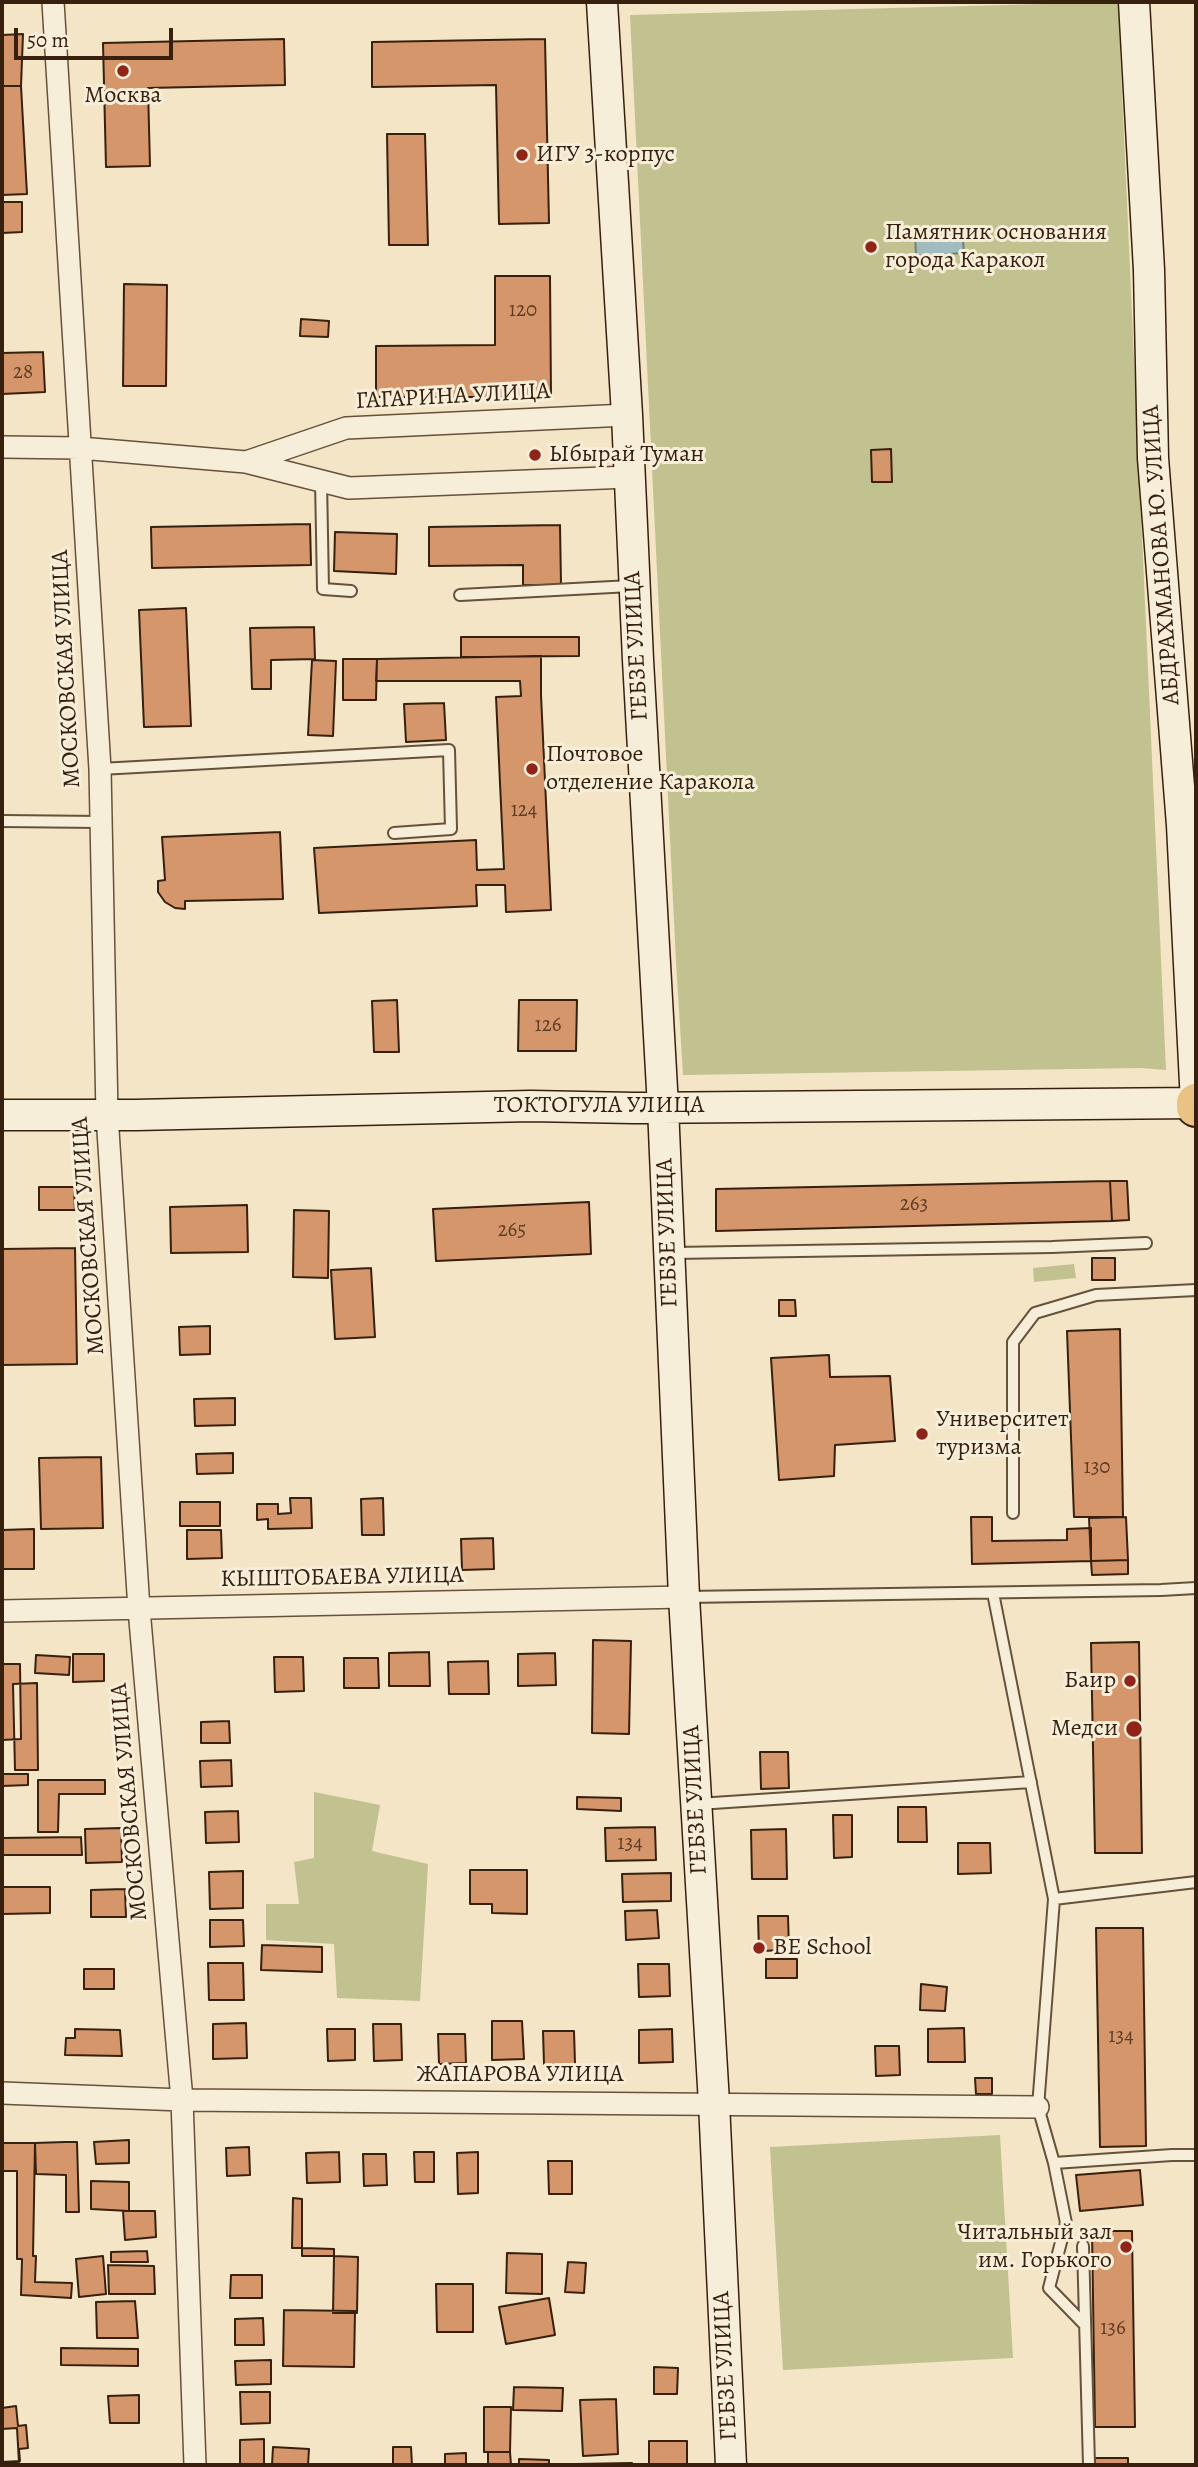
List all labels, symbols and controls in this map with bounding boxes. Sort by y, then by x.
scale bar [18,14,177,58]
text: 50 m [27,26,69,54]
marker: Москва [115,63,131,79]
place label: Москва [84,82,162,110]
place label: ИГУ 3-корпус [536,141,675,169]
marker: ИГУ 3-корпус [514,147,530,163]
place label: Памятник основания города Каракол [885,219,1107,275]
marker: Памятник основания города Каракол [863,239,879,255]
house number: 120 [509,298,537,324]
house number: 28 [13,360,33,386]
street label: ГАГАРИНА УЛИЦА [355,378,551,416]
street label: АБДРАХМАНОВА Ю. УЛИЦА [1137,404,1187,706]
place label: Ыбырай Туман [549,441,704,469]
marker: Ыбырай Туман [527,447,543,463]
street label: МОСКОВСКАЯ УЛИЦА [46,549,88,789]
street label: ГЕБЗЕ УЛИЦА [619,571,655,721]
place label: Почтовое отделение Каракола [546,741,755,797]
marker: Почтовое отделение Каракола [524,761,540,777]
house number: 124 [511,798,537,824]
house number: 126 [535,1013,561,1039]
street label: ТОКТОГУЛА УЛИЦА [494,1092,704,1120]
street label: МОСКОВСКАЯ УЛИЦА [66,1116,112,1356]
street label: ГЕБЗЕ УЛИЦА [651,1158,685,1308]
house number: 263 [900,1192,928,1218]
house number: 265 [498,1218,526,1244]
place label: Университет туризма [936,1406,1069,1462]
marker: Университет туризма [914,1426,930,1442]
house number: 130 [1083,1455,1111,1481]
street label: КЫШТОБАЕВА УЛИЦА [220,1561,464,1595]
place label: Баир [1064,1667,1116,1695]
marker: Баир [1122,1673,1138,1689]
street label: МОСКОВСКАЯ УЛИЦА [105,1682,155,1922]
place label: Медси [1051,1715,1118,1743]
marker: Медси [1124,1719,1144,1739]
street label: ГЕБЗЕ УЛИЦА [678,1725,714,1875]
house number: 134 [617,1831,643,1857]
place label: BE School [773,1934,871,1962]
marker: BE School [751,1940,767,1956]
house number: 134 [1108,2024,1134,2050]
street label: ЖАПАРОВА УЛИЦА [417,2061,623,2089]
place label: Читальный зал им. Горького [958,2219,1112,2275]
marker: Читальный зал им. Горького [1118,2239,1134,2255]
street label: ГЕБЗЕ УЛИЦА [708,2291,744,2441]
house number: 136 [1100,2316,1126,2342]

